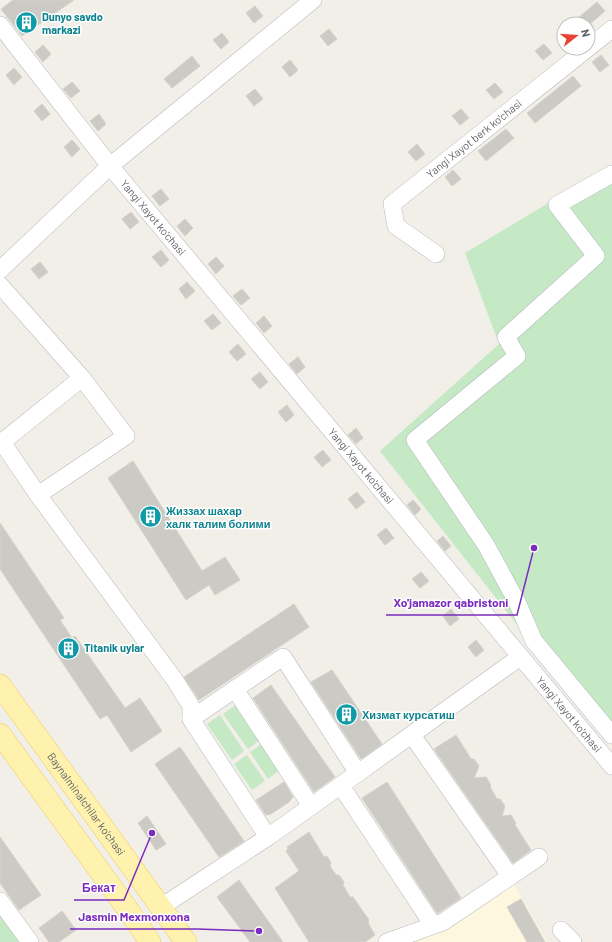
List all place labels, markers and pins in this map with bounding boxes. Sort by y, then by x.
building icon: Dunyo savdo markazi [13,10,39,36]
place label: Dunyo savdo markazi [42,10,103,36]
building icon: Жиззах шахар халк талим болими [138,504,164,530]
place label: Жиззах шахар халк талим болими [165,504,270,530]
callout: Xo'jamazor qabristoni [386,591,517,615]
building icon: Titanik uylar [55,635,81,661]
place label: Titanik uylar [84,641,145,654]
building icon: Хизмат курсатиш [334,702,360,728]
place label: Хизмат курсатиш [362,708,455,721]
callout: Бекат [74,876,124,900]
callout: Jasmin Mexmonxona [70,905,197,929]

